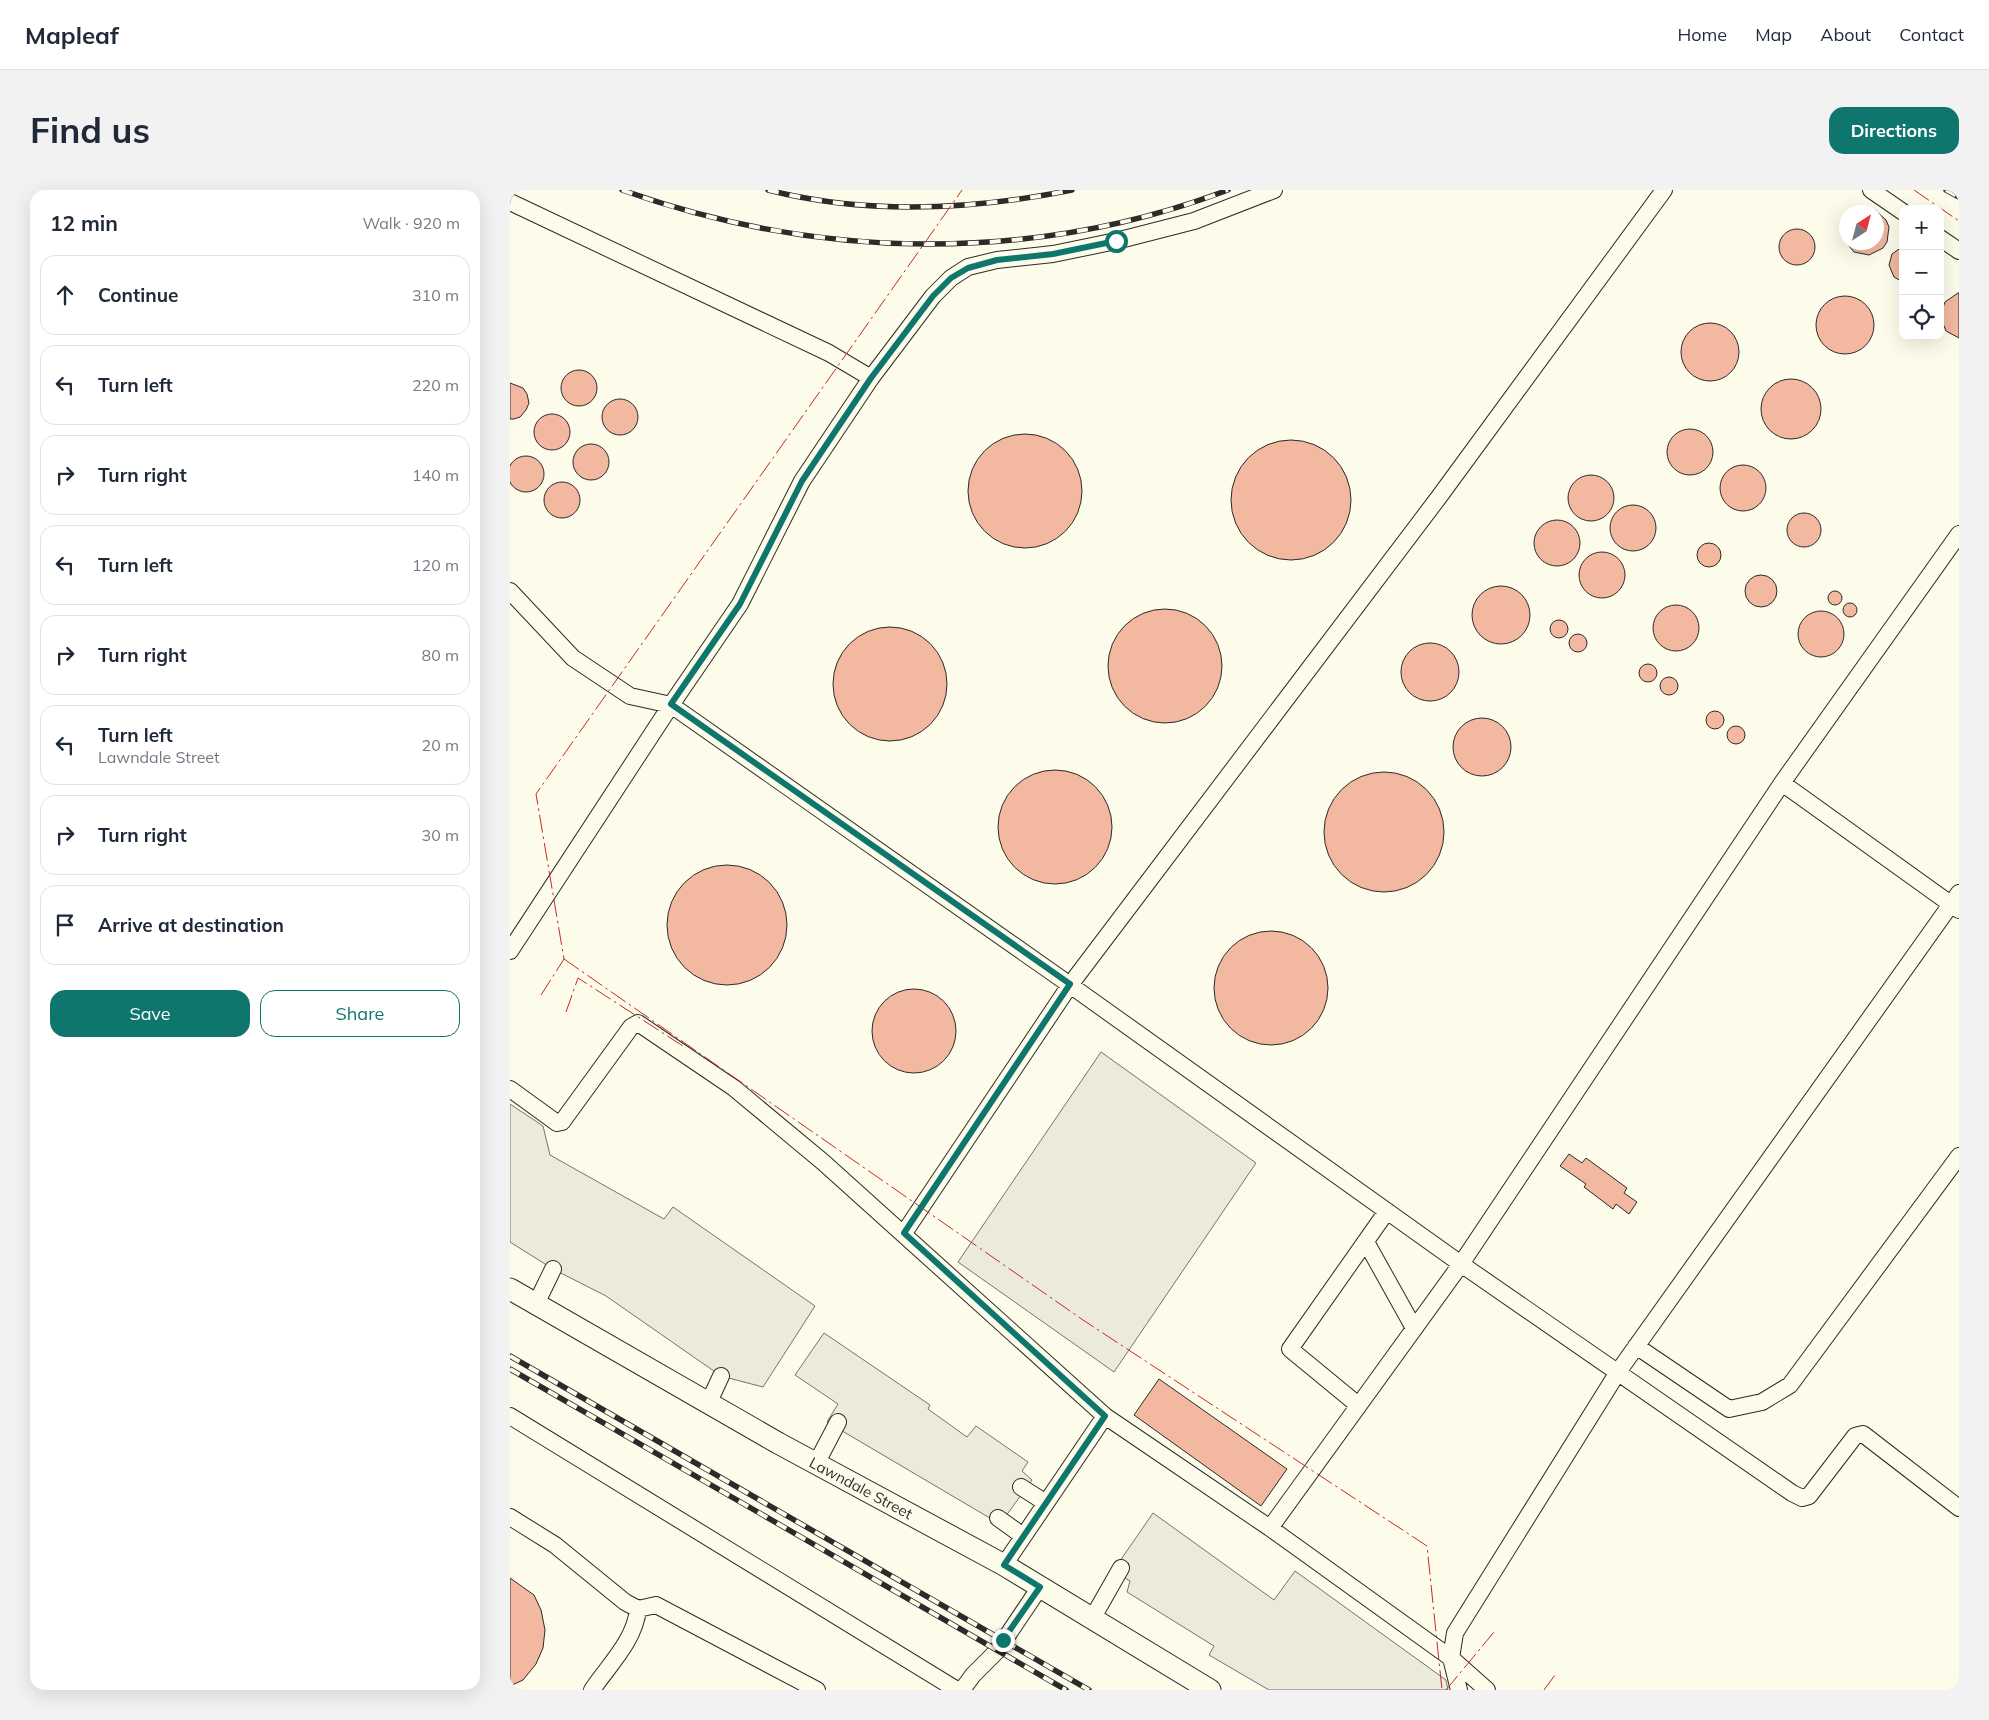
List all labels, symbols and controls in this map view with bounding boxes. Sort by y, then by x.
text: Mapleaf [25,20,119,50]
text: Home [1677,23,1727,46]
text: Map [1755,23,1792,46]
text: About [1820,23,1871,46]
text: Contact [1899,23,1964,46]
button: Directions [1829,107,1959,154]
text: Find us [30,108,150,152]
north arrow [1839,205,1884,250]
map controls [1899,205,1944,340]
button: + [1899,205,1944,250]
text: 12 min [50,210,118,236]
text: Walk · 920 m [362,213,460,233]
route start [1105,230,1128,253]
button: − [1899,250,1944,295]
icon: ahead [51,281,79,309]
text: Continue [98,283,178,307]
text: 310 m [412,285,459,305]
button: locate [1899,295,1944,340]
icon: left [51,371,79,399]
text: Turn left [98,373,173,397]
text: 220 m [412,375,459,395]
icon: right [51,461,79,489]
text: Turn right [98,463,187,487]
text: 140 m [412,465,459,485]
icon: left [51,551,79,579]
text: Turn left [98,553,173,577]
text: 120 m [412,555,459,575]
icon: right [51,641,79,669]
text: Turn right [98,643,187,667]
text: 80 m [422,645,459,665]
text: Turn left [98,723,173,747]
icon: left [51,731,79,759]
text: 20 m [422,735,459,755]
text: Lawndale Street [98,747,220,767]
icon: right [51,821,79,849]
text: Turn right [98,823,187,847]
text: 30 m [422,825,459,845]
icon: arrive [51,911,79,939]
text: Arrive at destination [98,913,284,937]
button: Save [50,990,250,1037]
button: Share [260,990,460,1037]
street label: Lawndale Street [806,1453,916,1523]
route end [992,1629,1015,1652]

